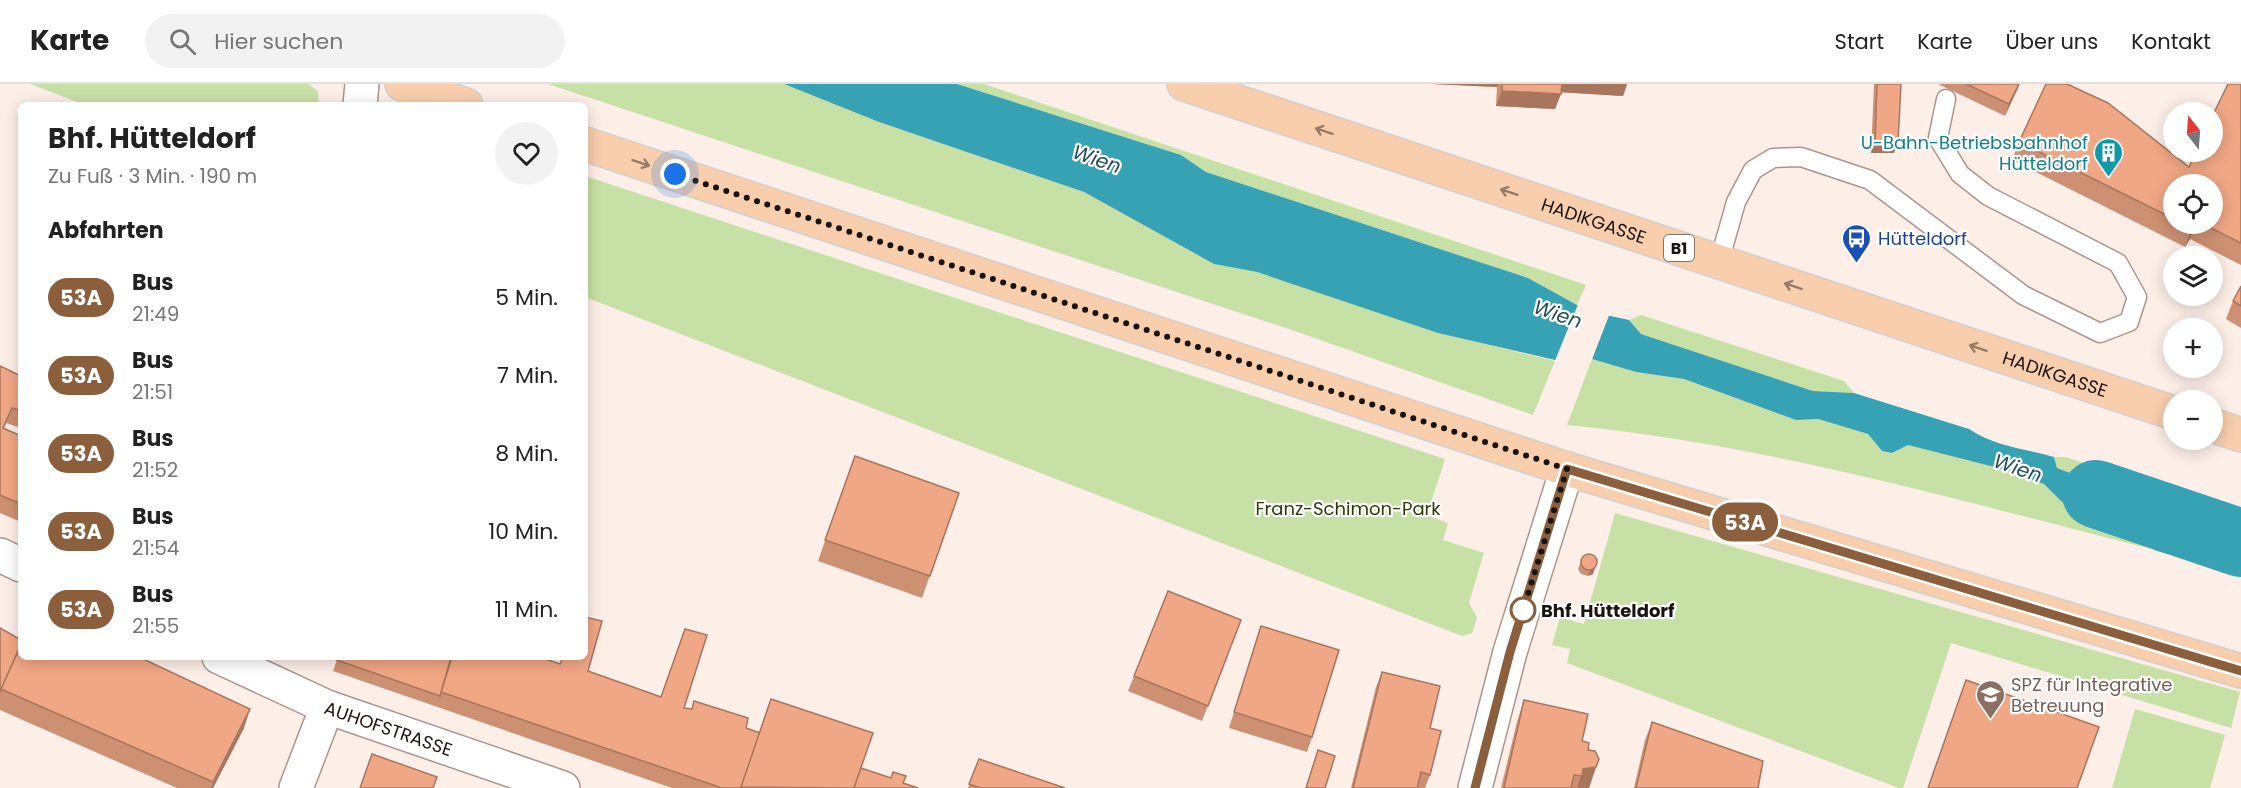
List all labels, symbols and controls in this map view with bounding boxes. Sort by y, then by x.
search box [145,14,565,68]
text: Karte [30,21,109,60]
icon: search [166,25,199,58]
text: Hier suchen [214,26,343,57]
text: Start [1835,27,1884,56]
text: Karte [1917,27,1973,56]
text: Über uns [2006,27,2098,56]
text: Kontakt [2131,27,2211,56]
north arrow [2163,102,2223,162]
map controls [2163,102,2223,450]
text: Bhf. Hütteldorf [48,119,256,158]
button: heart [495,122,558,185]
one-way arrow [1315,124,1334,135]
place label: U-Bahn-Betriebsbahnhof Hütteldorf [1861,130,2088,176]
building icon: U-Bahn-Betriebsbahnhof Hütteldorf [2093,136,2125,178]
water label: Wien [1069,138,1125,180]
one-way arrow [631,158,650,169]
your location [660,159,690,189]
text: Zu Fuß · 3 Min. · 190 m [48,162,257,190]
button: locate [2163,174,2223,234]
one-way arrow [1500,186,1519,197]
street label: HADIKGASSE [1538,191,1650,249]
text: Abfahrten [48,215,164,246]
bus stop icon: Hütteldorf [1841,222,1873,264]
place label: Hütteldorf [1878,226,1967,251]
road number: B1 [1664,235,1694,261]
button: layers [2163,246,2223,306]
text: Bus [132,267,174,298]
one-way arrow [1784,280,1803,291]
text: 5 Min. [495,282,558,313]
text: 53A [60,283,102,312]
water label: Wien [1530,293,1586,335]
text: 21:49 [132,300,179,328]
button: + [2163,318,2223,378]
one-way arrow [1970,341,1988,352]
street label: HADIKGASSE [1999,344,2111,403]
text: Bus [132,345,174,376]
text: 7 Min. [497,360,558,391]
text: 53A [60,361,102,390]
text: 21:51 [132,378,173,406]
button: − [2163,390,2223,450]
text: Bus [132,423,174,454]
text: 8 Min. [495,438,558,469]
text: 53A [60,439,102,468]
water label: Wien [1990,447,2046,489]
text: 21:52 [132,456,178,484]
park label: Franz-Schimon-Park [1255,496,1441,521]
text: Bus [132,501,174,532]
line badge: 53A [1710,502,1780,542]
text: 53A [1724,508,1766,537]
text: 10 Min. [488,516,558,547]
text: 53A [60,517,102,546]
text: 21:54 [132,534,179,562]
text: Bus [132,579,174,610]
text: 11 Min. [495,594,558,625]
text: 53A [60,595,102,624]
marker: Bhf. Hütteldorf [1510,597,1536,623]
place label: Bhf. Hütteldorf [1541,598,1675,623]
text: 21:55 [132,612,179,640]
place label: SPZ für Integrative Betreuung [2011,672,2172,718]
school or university icon: SPZ für Integrative Betreuung [1974,678,2006,720]
street label: AUHOFSTRASSE [321,695,456,762]

